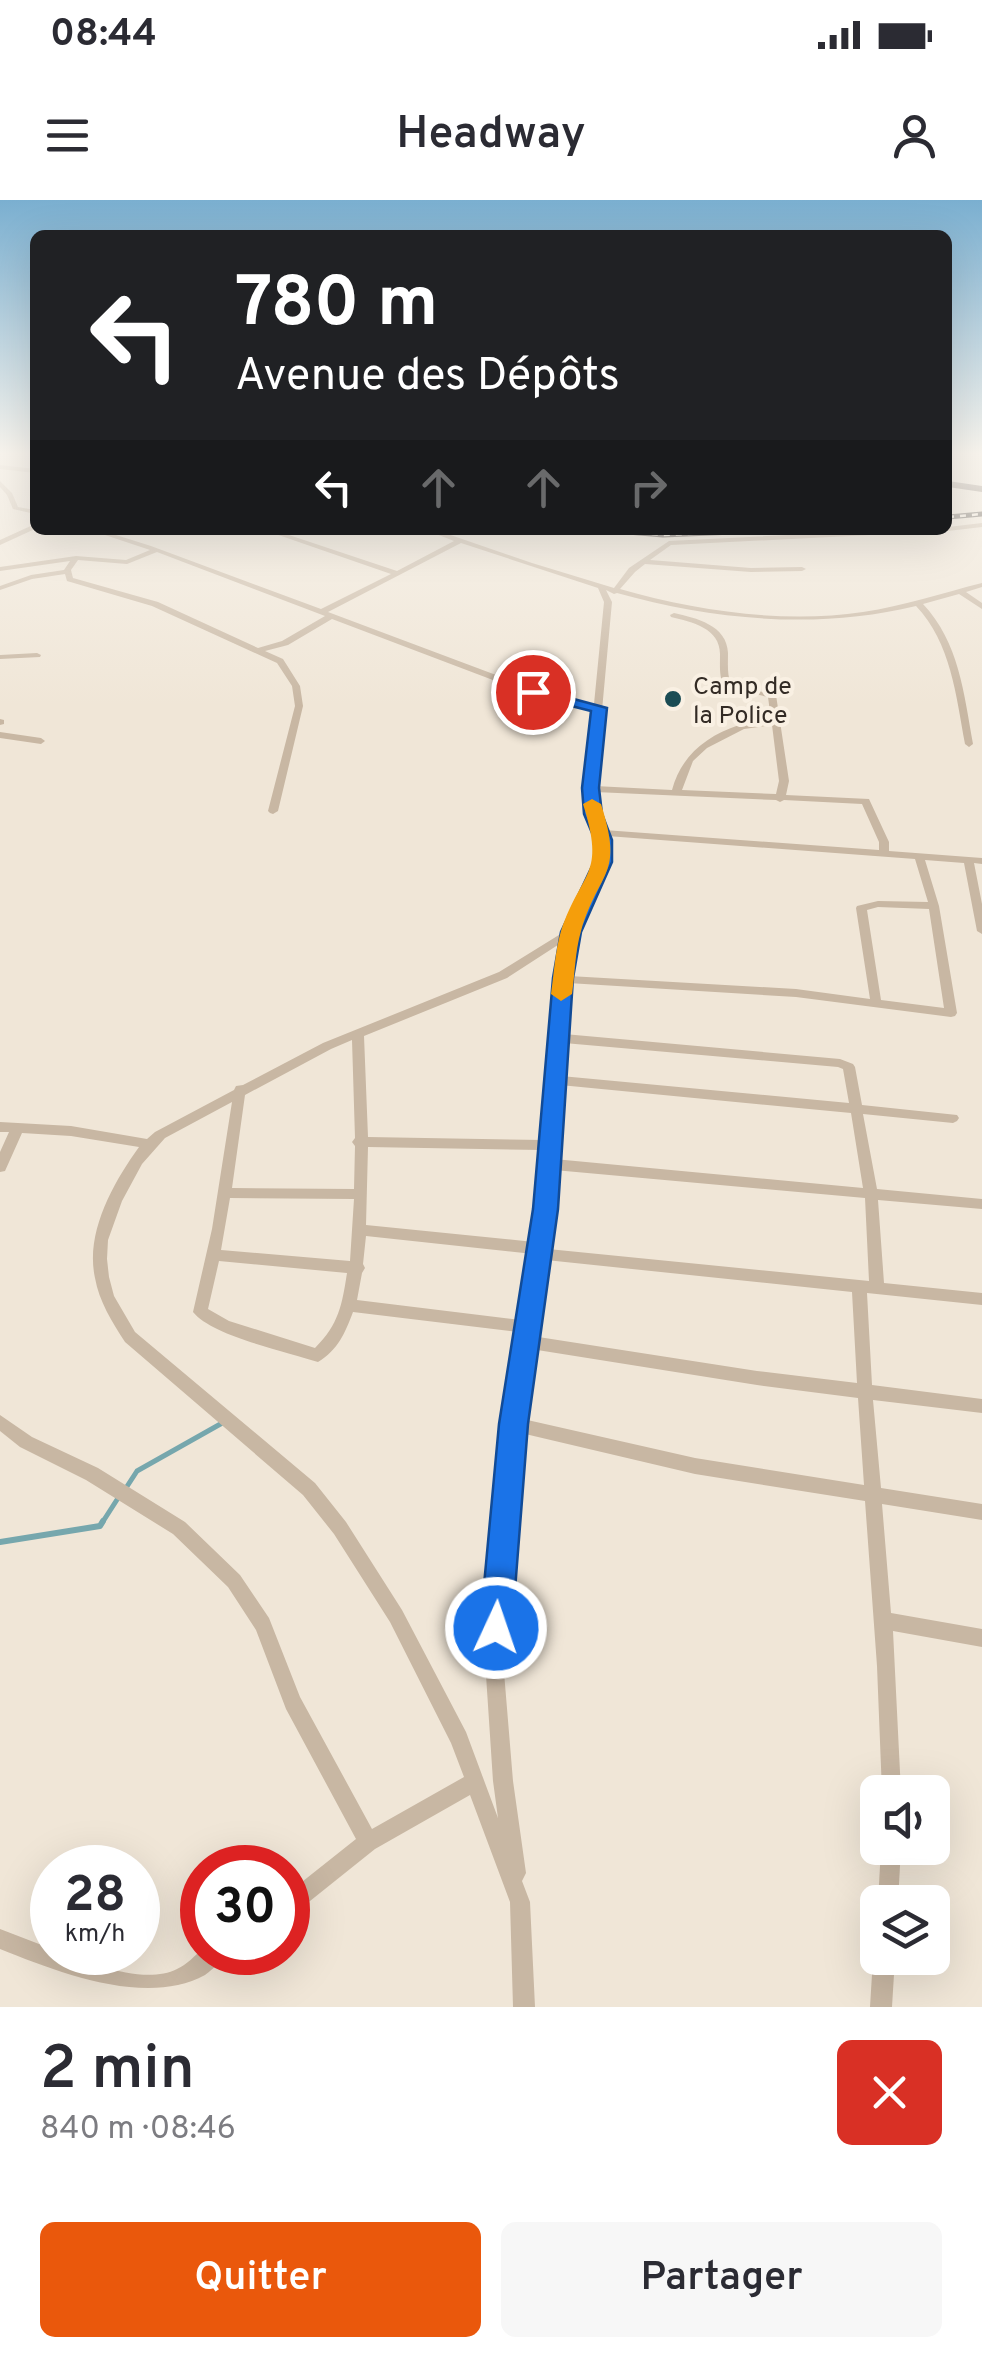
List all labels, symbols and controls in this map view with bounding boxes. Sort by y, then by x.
text: 08:44 [50,11,157,60]
text: Headway [396,107,586,164]
icon: menu [40,108,95,163]
icon: person [887,108,942,163]
text: 780 m [235,262,438,351]
icon: left [70,270,200,400]
text: Avenue des Dépôts [235,349,620,406]
icon: left [306,460,361,515]
icon: ahead [411,460,466,515]
icon: ahead [516,460,571,515]
icon: right [621,460,676,515]
pin [491,650,576,735]
icon: arrive [506,665,561,720]
place label: Camp de la Police [693,672,792,733]
marker: Camp de la Police [662,688,684,710]
position arrow [444,1576,548,1680]
map controls [860,1775,950,1975]
button: sound [860,1775,950,1865]
speed limit sign: 30 [180,1845,310,1975]
text: 28 [64,1866,126,1929]
button: layers [860,1885,950,1975]
text: km/h [65,1919,125,1951]
text: 2 min [40,2034,195,2110]
button: close [837,2040,942,2145]
text: 840 m · 08:46 [40,2110,236,2150]
button: Quitter [40,2222,481,2337]
button: Partager [501,2222,942,2337]

